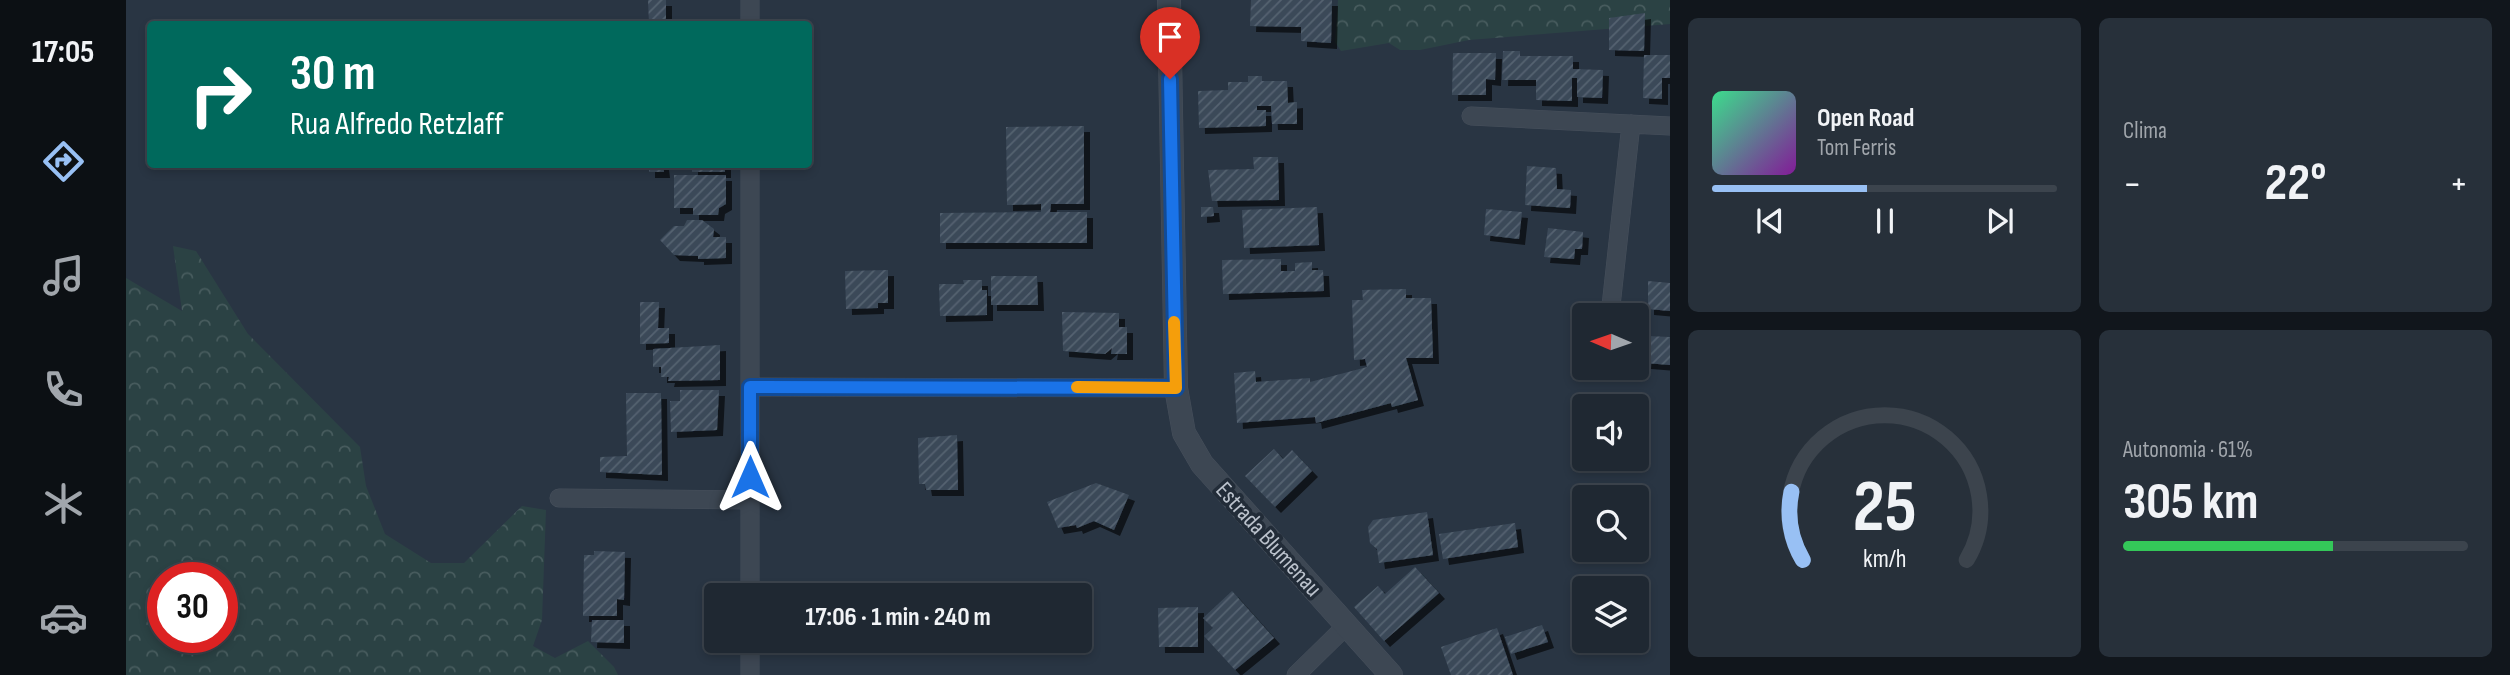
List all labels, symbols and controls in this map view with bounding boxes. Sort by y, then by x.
pin [1140,7,1200,79]
icon: arrive [1151,18,1189,56]
text: 17:05 [32,33,94,72]
text: 30 m [290,45,375,104]
icon: right [175,49,266,140]
text: Open Road [1817,103,1914,134]
text: Rua Alfredo Retzlaff [290,105,503,144]
text: Clima [2123,117,2167,145]
text: Tom Ferris [1817,134,1896,162]
icon: directions [39,137,88,186]
text: 22° [2264,152,2327,215]
text: − [2123,162,2142,207]
text: + [2449,162,2468,207]
icon: previous [1751,202,1789,240]
icon: pause [1866,202,1904,240]
icon: next [1981,202,2019,240]
icon: music [39,251,88,300]
north arrow [1572,303,1648,380]
map controls [1572,303,1649,653]
icon: phone [39,365,88,414]
button: sound [1572,394,1649,471]
text: Autonomia · 61% [2123,436,2253,464]
position arrow [713,440,787,514]
text: 25 [1853,464,1916,552]
text: 305 km [2123,471,2258,534]
street label: Estrada Blumenau [1210,476,1328,603]
icon: climate [39,479,88,528]
button: search [1572,485,1649,562]
text: km/h [1863,543,1906,574]
speed limit sign: 30 [147,562,238,653]
button: layers [1572,576,1649,653]
icon: car [39,593,88,642]
text: 17:06 · 1 min · 240 m [805,602,991,633]

